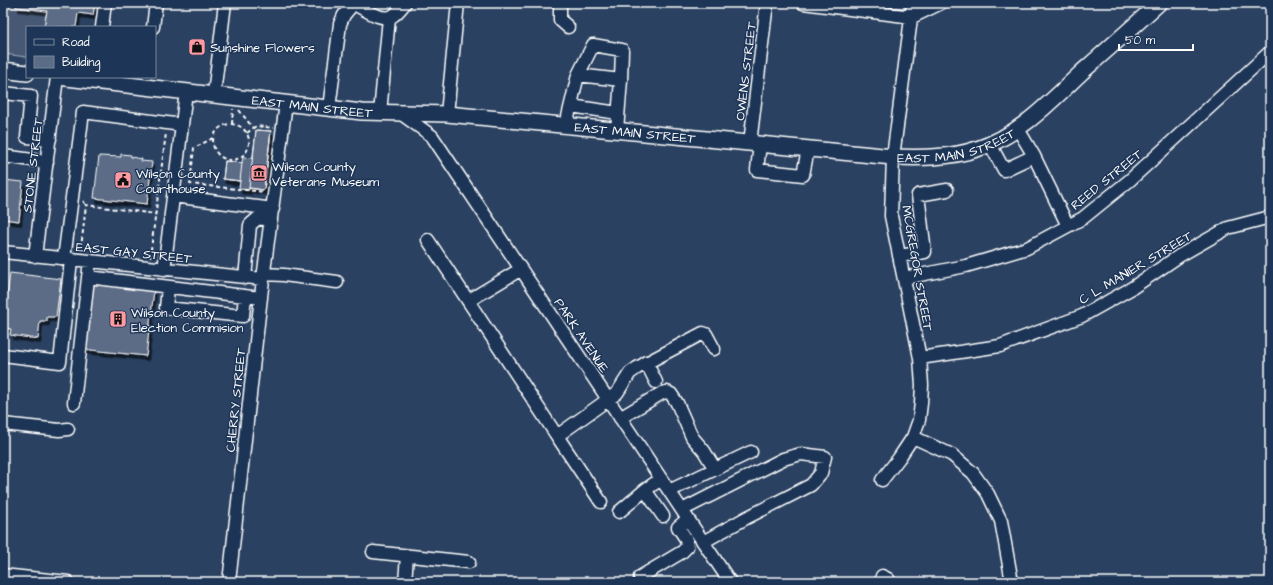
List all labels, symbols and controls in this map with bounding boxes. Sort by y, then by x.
street label: OWENS STREET [731,20,761,122]
legend [26,26,156,78]
scale bar [1119,26,1193,52]
text: 50 m [1125,32,1156,49]
text: Road [62,34,90,51]
shop icon: Sunshine Flowers [187,37,207,57]
place label: Sunshine Flowers [210,39,315,57]
text: Building [62,54,100,72]
street label: EAST MAIN STREET [251,91,374,122]
street label: STONE STREET [18,116,48,214]
street label: EAST MAIN STREET [574,118,697,148]
street label: EAST MAIN STREET [897,124,1020,167]
street label: REED STREET [1067,145,1147,214]
place label: Wilson County Veterans Museum [272,158,380,191]
museum icon: Wilson County Veterans Museum [249,163,269,183]
place label: Wilson County Courthouse [136,165,220,198]
public building icon: Wilson County Courthouse [113,170,133,190]
street label: MCGREGOR STREET [897,204,937,333]
street label: C L MANIER STREET [1076,226,1196,309]
street label: EAST GAY STREET [75,238,194,268]
street label: PARK AVENUE [550,295,613,377]
place label: Wilson County Election Commision [131,304,244,337]
building icon: Wilson County Election Commision [108,309,128,329]
street label: CHERRY STREET [222,346,251,453]

